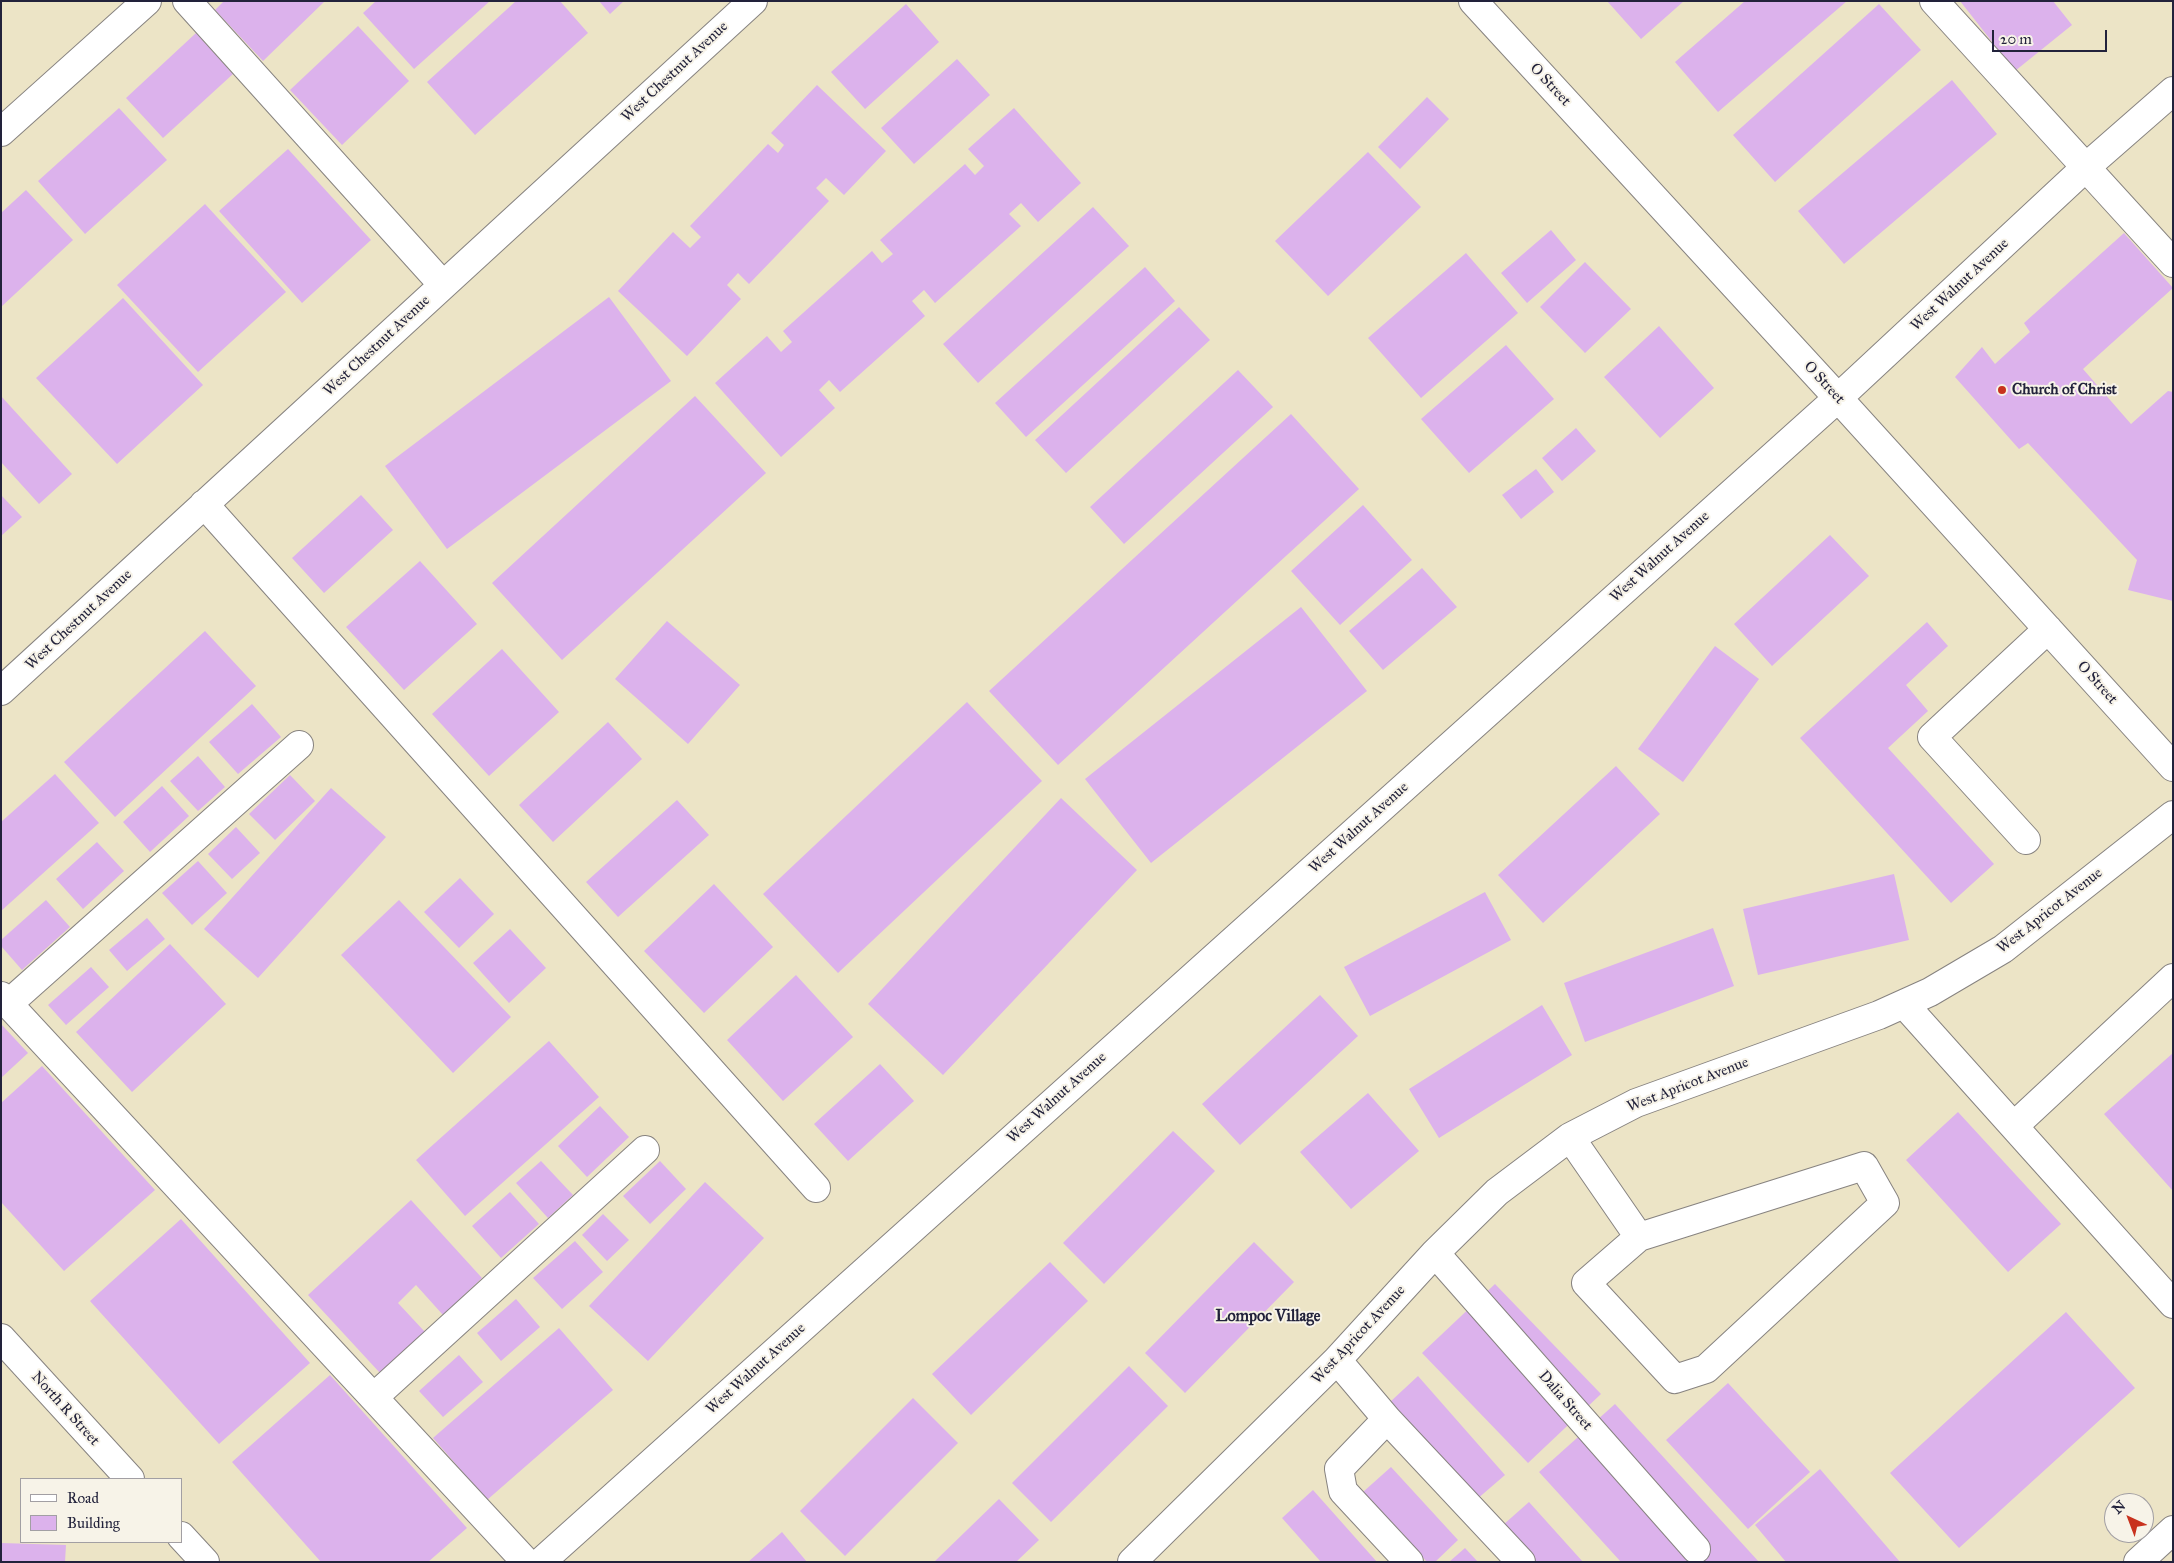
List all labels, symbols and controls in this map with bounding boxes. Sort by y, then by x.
street label: West Chestnut Avenue [618,18,732,126]
scale bar [1994,20,2109,52]
text: 20 m [2000,30,2032,48]
street label: O Street [1526,60,1574,110]
street label: West Walnut Avenue [1907,235,2013,335]
street label: West Chestnut Avenue [320,292,434,400]
street label: O Street [1800,358,1848,408]
place label: Church of Christ [2012,381,2117,399]
marker: Church of Christ [1996,384,2008,396]
street label: West Walnut Avenue [1607,508,1713,606]
street label: West Chestnut Avenue [22,566,136,674]
street label: O Street [2073,658,2121,708]
street label: West Walnut Avenue [1306,779,1412,877]
street label: West Apricot Avenue [1994,864,2106,958]
street label: West Walnut Avenue [1004,1049,1110,1147]
street label: West Apricot Avenue [1625,1054,1751,1116]
street label: West Apricot Avenue [1309,1282,1409,1388]
district label: Lompoc Village [1216,1307,1320,1327]
street label: West Walnut Avenue [703,1320,809,1418]
street label: Dalia Street [1534,1367,1596,1435]
street label: North R Street [27,1368,103,1450]
legend [20,1478,182,1543]
text: Road [67,1489,99,1507]
north arrow [2104,1493,2154,1543]
text: N [2109,1497,2129,1518]
text: Building [67,1514,120,1532]

